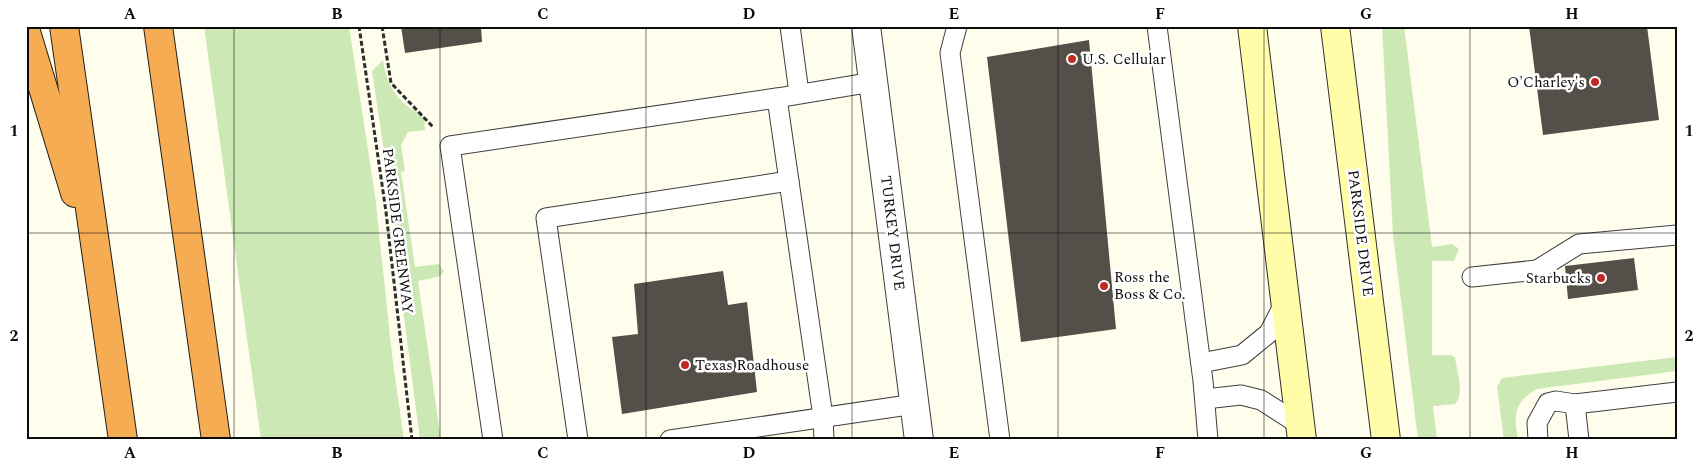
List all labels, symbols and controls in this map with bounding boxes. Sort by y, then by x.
text: A [124,2,137,26]
text: B [331,2,343,26]
text: C [537,2,549,26]
text: D [743,2,756,26]
text: E [949,2,959,26]
text: F [1155,2,1165,26]
text: G [1360,2,1372,26]
text: H [1565,2,1579,26]
place label: U.S. Cellular [1082,48,1166,71]
marker: U.S. Cellular [1066,53,1078,65]
place label: O'Charley's [1507,71,1585,94]
marker: O'Charley's [1589,76,1601,88]
text: 1 [10,119,18,143]
text: 1 [1685,119,1693,143]
street label: PARKSIDE GREENWAY [376,147,419,316]
street label: PARKSIDE DRIVE [1341,168,1380,298]
street label: TURKEY DRIVE [874,174,911,292]
place label: Ross the Boss & Co. [1114,266,1185,306]
place label: Starbucks [1526,267,1591,290]
marker: Starbucks [1595,272,1607,284]
marker: Ross the Boss & Co. [1098,280,1110,292]
text: 2 [10,324,19,348]
text: 2 [1685,324,1694,348]
place label: Texas Roadhouse [695,354,809,377]
marker: Texas Roadhouse [679,359,691,371]
text: A [124,441,137,465]
text: B [331,441,343,465]
text: C [537,441,549,465]
text: D [743,441,756,465]
text: E [949,441,959,465]
text: F [1155,441,1165,465]
text: G [1360,441,1372,465]
text: H [1565,441,1579,465]

